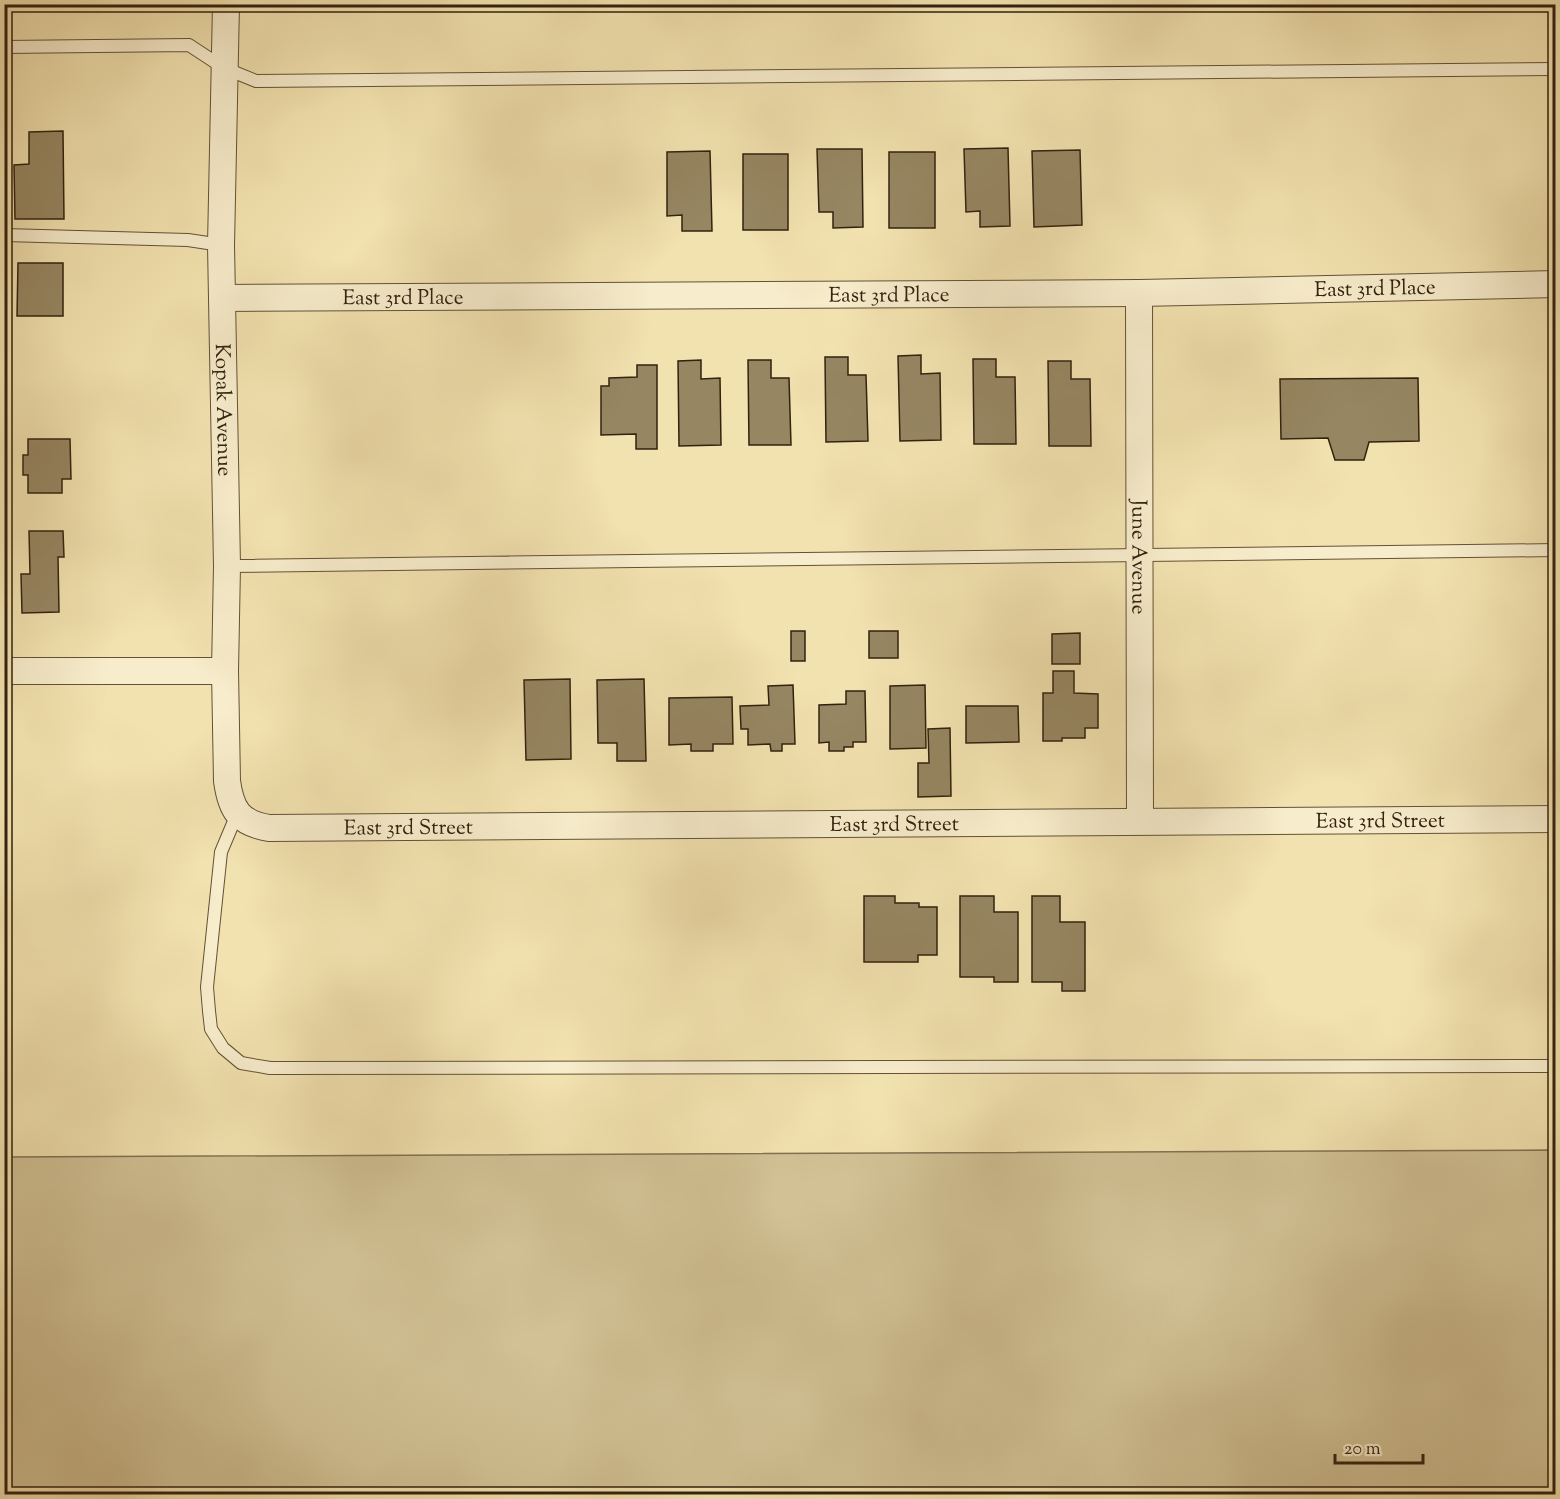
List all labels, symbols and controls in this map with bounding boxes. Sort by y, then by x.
street label: East 3rd Place [1314,274,1436,306]
street label: East 3rd Place [828,281,950,312]
street label: East 3rd Place [342,284,464,314]
street label: Kopak Avenue [206,343,238,477]
street label: June Avenue [1122,499,1153,614]
street label: East 3rd Street [1316,807,1445,838]
street label: East 3rd Street [830,810,959,841]
street label: East 3rd Street [344,814,473,844]
scale bar [1335,1427,1424,1465]
text: 20 m [1344,1437,1381,1463]

